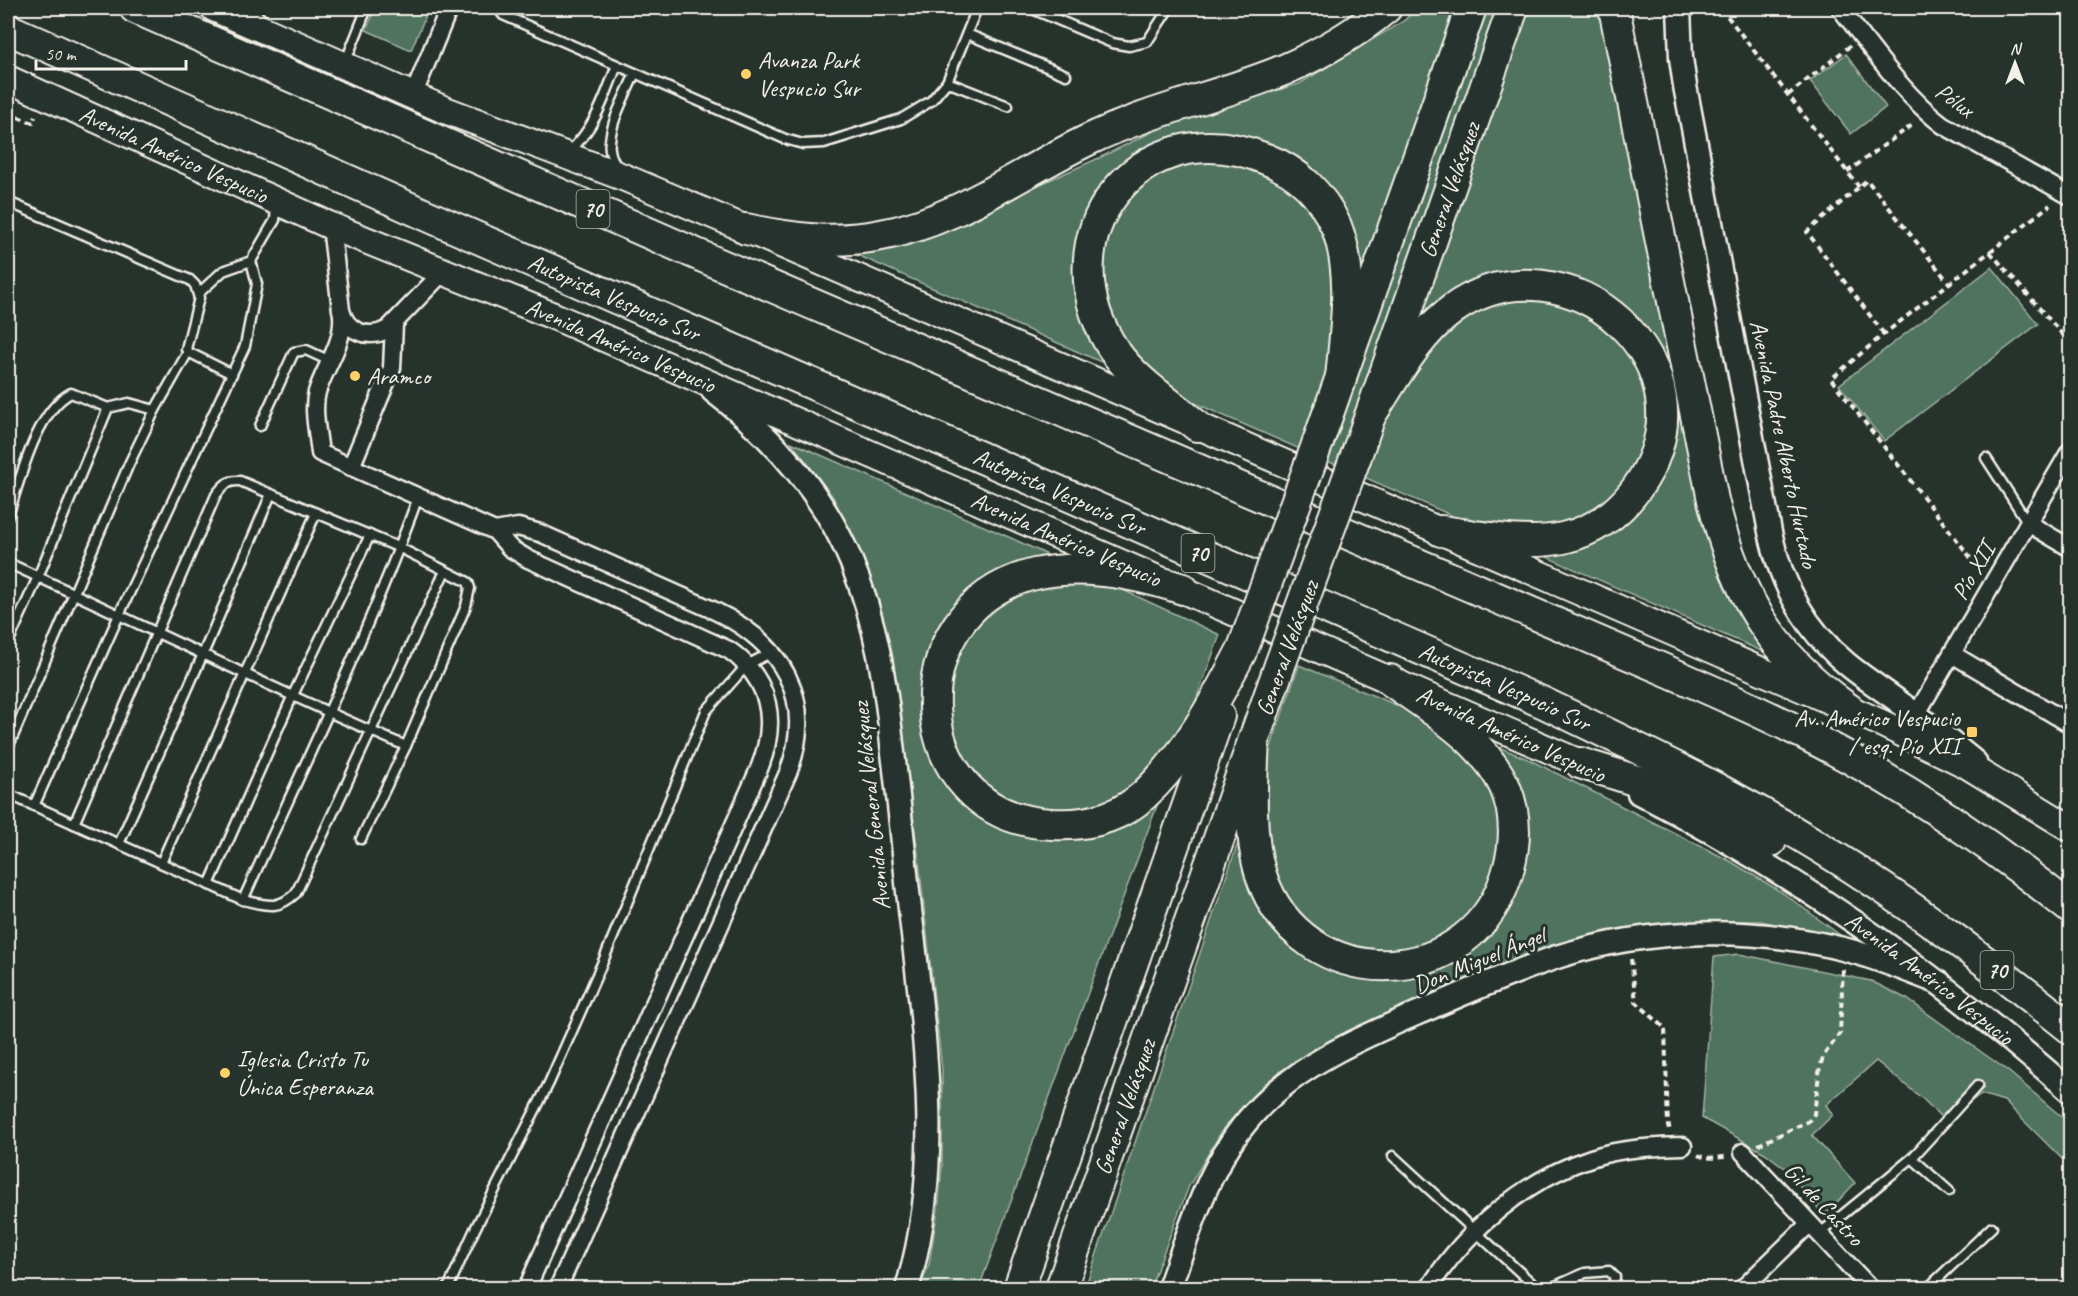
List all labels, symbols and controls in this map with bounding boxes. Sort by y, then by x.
scale bar [36,33,186,71]
north arrow [1985,33,2045,93]
text: N [2010,39,2023,59]
text: 50 m [45,43,78,65]
place label: Avanza Park Vespucio Sur [758,45,862,103]
marker: Avanza Park Vespucio Sur [739,67,753,81]
street label: Pólux [1930,76,1982,125]
street label: Avenida Américo Vespucio [75,99,274,211]
street label: General Velásquez [1412,117,1487,262]
road number: 70 [576,190,610,228]
street label: Autopista Vespucio Sur [524,247,707,349]
street label: Avenida Américo Vespucio [521,291,721,400]
street label: Avenida Padre Alberto Hurtado [1743,317,1825,572]
place label: Aramco [367,361,432,391]
marker: Aramco [348,369,362,383]
street label: Autopista Vespucio Sur [969,441,1153,543]
street label: Avenida Américo Vespucio [967,485,1167,594]
street label: Pío XII [1945,532,2004,605]
road number: 70 [1182,534,1214,572]
street label: General Velásquez [1249,575,1326,720]
street label: Autopista Vespucio Sur [1415,635,1598,739]
street label: Avenida Américo Vespucio [1412,679,1611,790]
street label: Avenida General Velásquez [845,699,897,912]
place label: Av. Américo Vespucio / esq. Pío XII [1794,703,1965,761]
marker: Av. Américo Vespucio / esq. Pío XII [1965,725,1979,739]
street label: Avenida Américo Vespucio [1839,905,2021,1052]
street label: Don Miguel Ángel [1409,919,1553,1000]
road number: 70 [1980,951,2014,989]
street label: General Velásquez [1087,1034,1163,1179]
place label: Iglesia Cristo Tu Única Esperanza [237,1044,374,1102]
marker: Iglesia Cristo Tu Única Esperanza [218,1066,232,1080]
street label: Gil de Castro [1778,1156,1871,1253]

